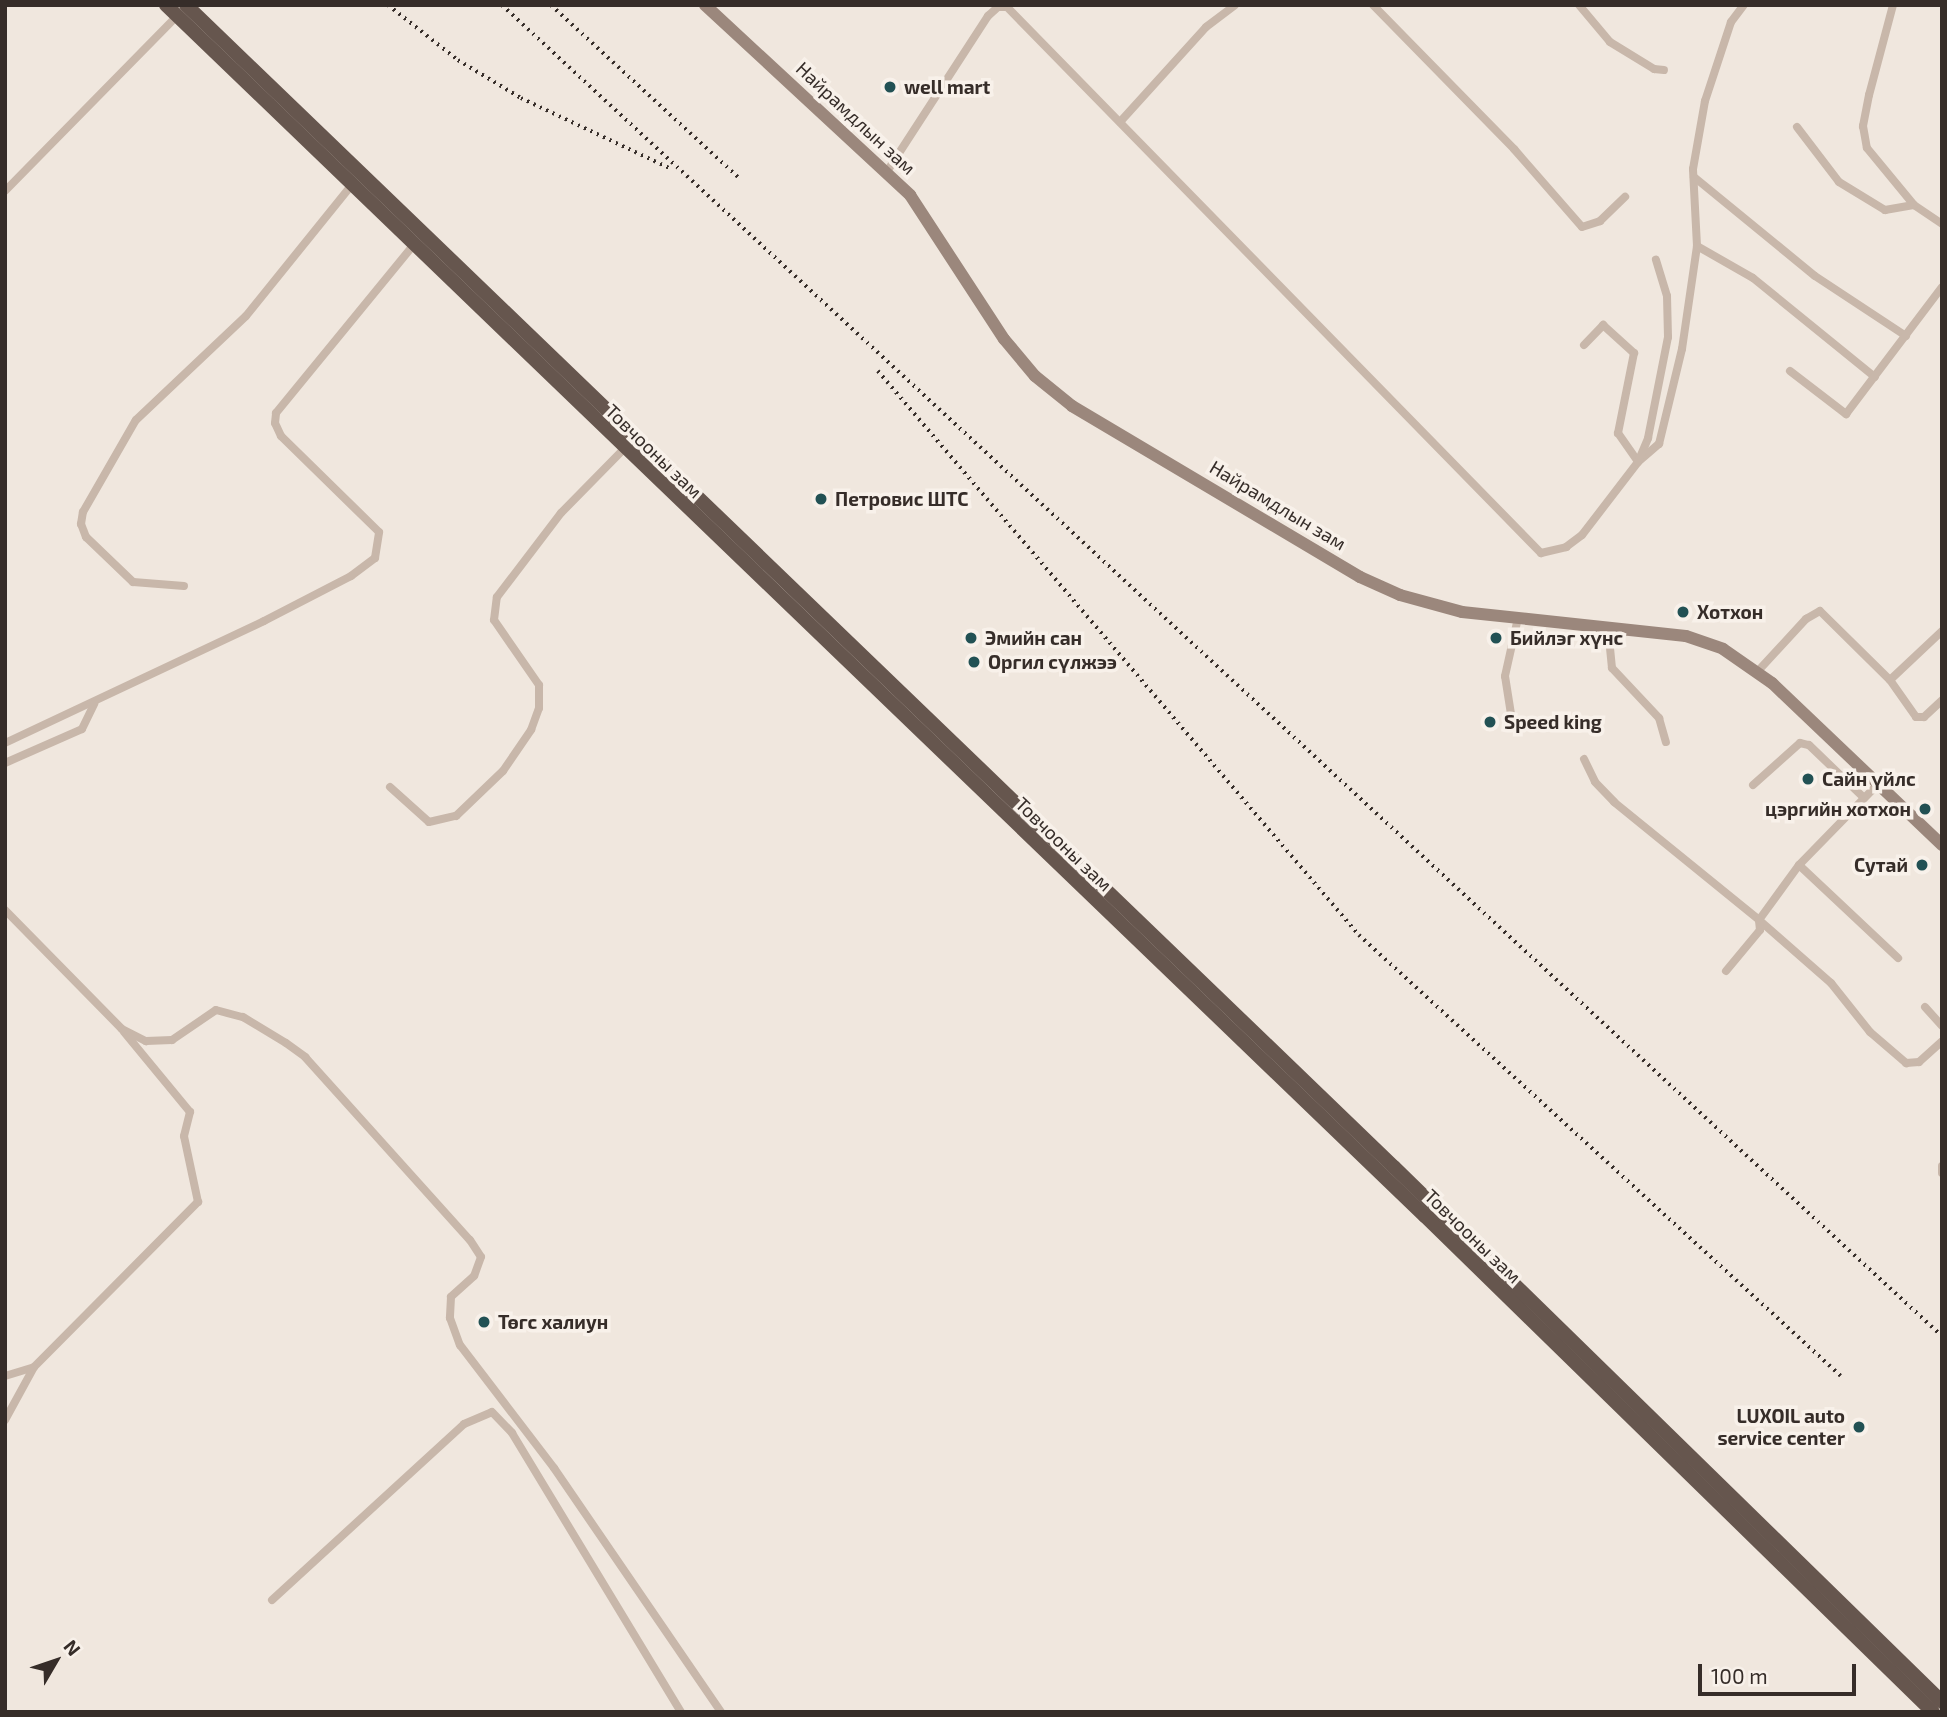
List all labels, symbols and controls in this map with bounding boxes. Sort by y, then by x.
street label: Найрамдлын зам [792,57,920,179]
place label: well mart [904,76,991,98]
marker: well mart [882,79,898,95]
street label: Товчооны зам [601,399,707,503]
street label: Найрамдлын зам [1206,455,1350,555]
place label: Петровис ШТС [835,488,968,510]
marker: Петровис ШТС [813,491,829,507]
place label: Хотхон [1697,601,1763,623]
marker: Хотхон [1675,604,1691,620]
place label: Эмийн сан [985,627,1082,649]
place label: Бийлэг хүнс [1510,627,1623,649]
marker: Эмийн сан [963,630,979,646]
marker: Бийлэг хүнс [1488,630,1504,646]
place label: Оргил сүлжээ [988,651,1117,673]
marker: Оргил сүлжээ [966,654,982,670]
place label: Speed king [1504,711,1602,733]
marker: Speed king [1482,714,1498,730]
place label: Сайн үйлс [1822,768,1916,790]
marker: Сайн үйлс [1800,771,1816,787]
street label: Товчооны зам [1011,792,1117,896]
place label: цэргийн хотхон [1765,798,1911,820]
marker: цэргийн хотхон [1917,801,1933,817]
place label: Сутай [1854,854,1908,876]
marker: Сутай [1914,857,1930,873]
street label: Товчооны зам [1420,1184,1526,1288]
place label: Төгс халиун [498,1311,608,1333]
marker: Төгс халиун [476,1314,492,1330]
place label: LUXOIL auto service center [1717,1405,1845,1449]
marker: LUXOIL auto service center [1851,1419,1867,1435]
north arrow [21,1626,91,1696]
text: N [59,1635,86,1660]
scale bar [1702,1650,1860,1694]
text: 100 m [1711,1663,1768,1688]

